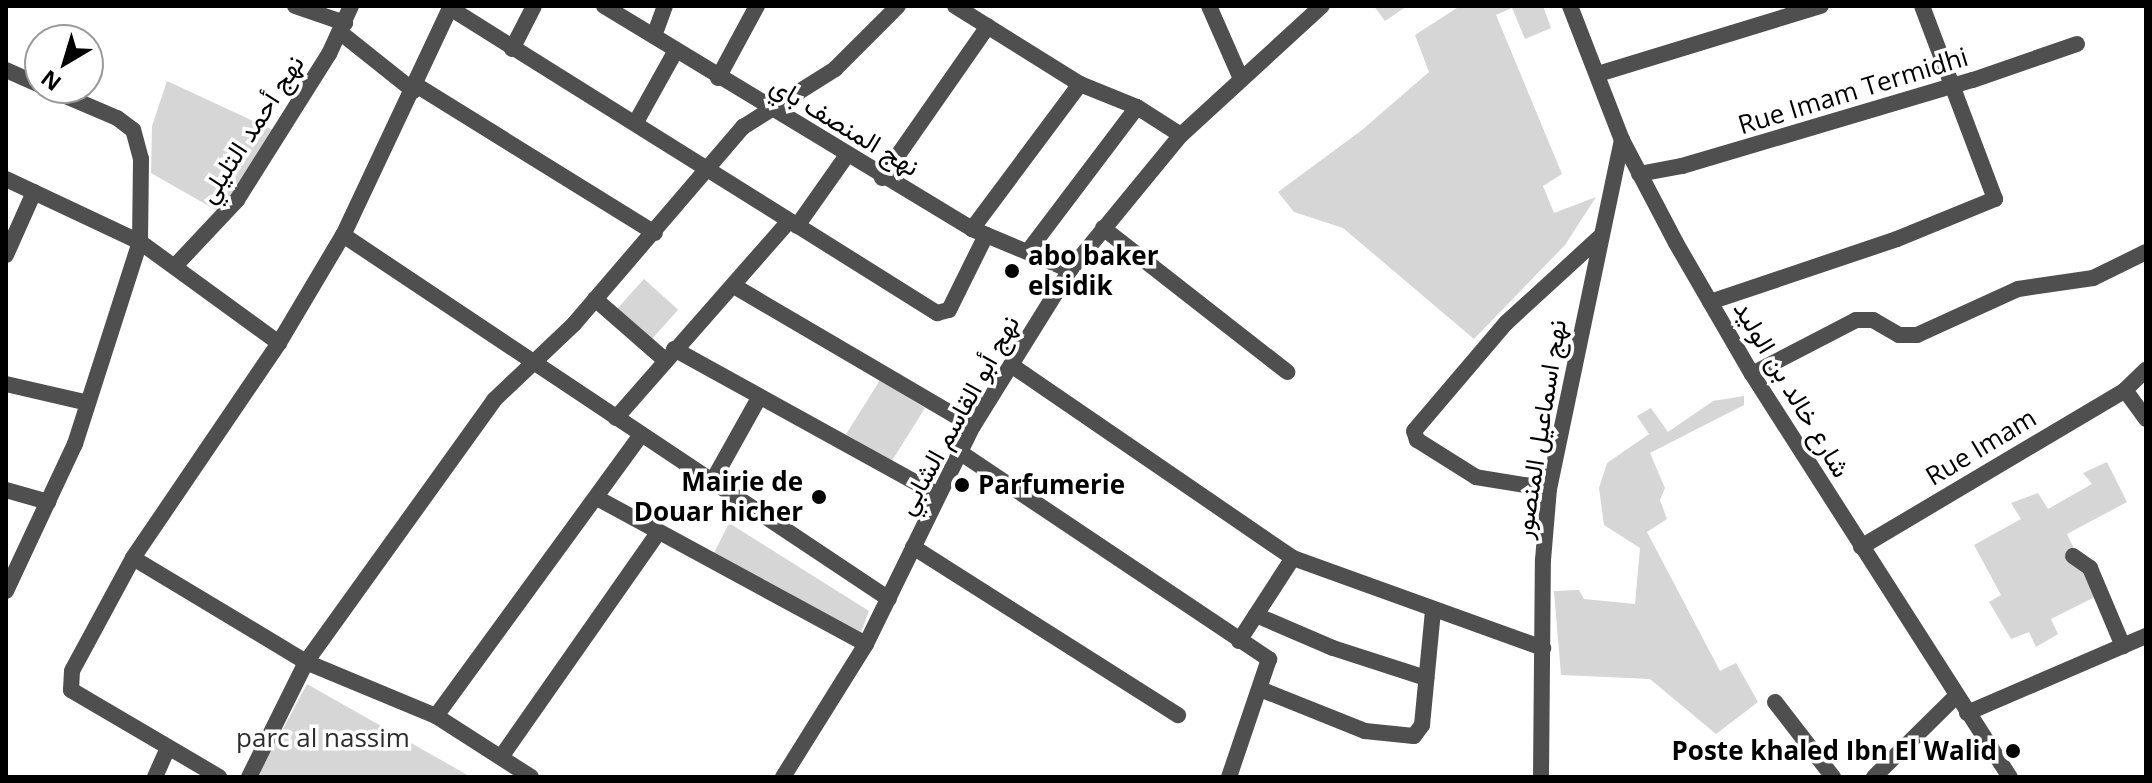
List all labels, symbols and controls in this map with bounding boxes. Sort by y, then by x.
north arrow [24,24,104,104]
street label: Rue Imam Termidhi [1734,41,1972,141]
street label: نهج أحمد التليلي [192,49,310,209]
text: N [34,64,67,99]
street label: نهج المنصف باي [765,69,925,183]
place label: abo baker elsidik [1028,240,1158,302]
marker: abo baker elsidik [1003,262,1021,280]
street label: شارع خالد بن الوليد [1727,295,1857,483]
street label: نهج أبو القاسم الشابي [890,310,1026,520]
street label: نهج اسماعيل المنصور [1507,317,1573,541]
street label: Rue Imam [1920,402,2042,492]
place label: Mairie de Douar hicher [634,466,803,528]
place label: Parfumerie [978,469,1125,501]
marker: Parfumerie [953,476,971,494]
marker: Mairie de Douar hicher [810,488,828,506]
park label: parc al nassim [236,722,410,754]
place label: Poste khaled Ibn El Walid [1672,735,1997,767]
marker: Poste khaled Ibn El Walid [2004,742,2022,760]

